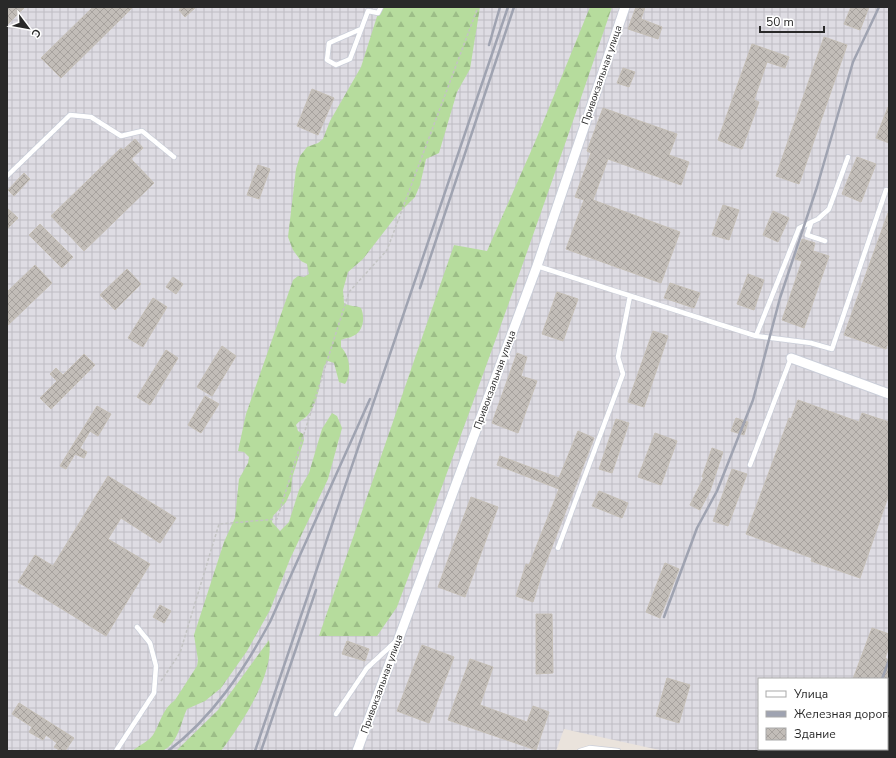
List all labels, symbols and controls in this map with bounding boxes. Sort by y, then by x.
north arrow [8,8,48,48]
scale bar [760,8,824,34]
text: 50 m [766,14,794,30]
street label: Привокзальная улица [578,23,626,127]
text: С [27,26,44,41]
street label: Привокзальная улица [471,329,519,431]
street label: Привокзальная улица [358,633,406,735]
legend [758,678,888,750]
text: Улица [793,686,828,702]
text: Железная дорога [794,706,894,722]
text: Здание [794,726,836,742]

